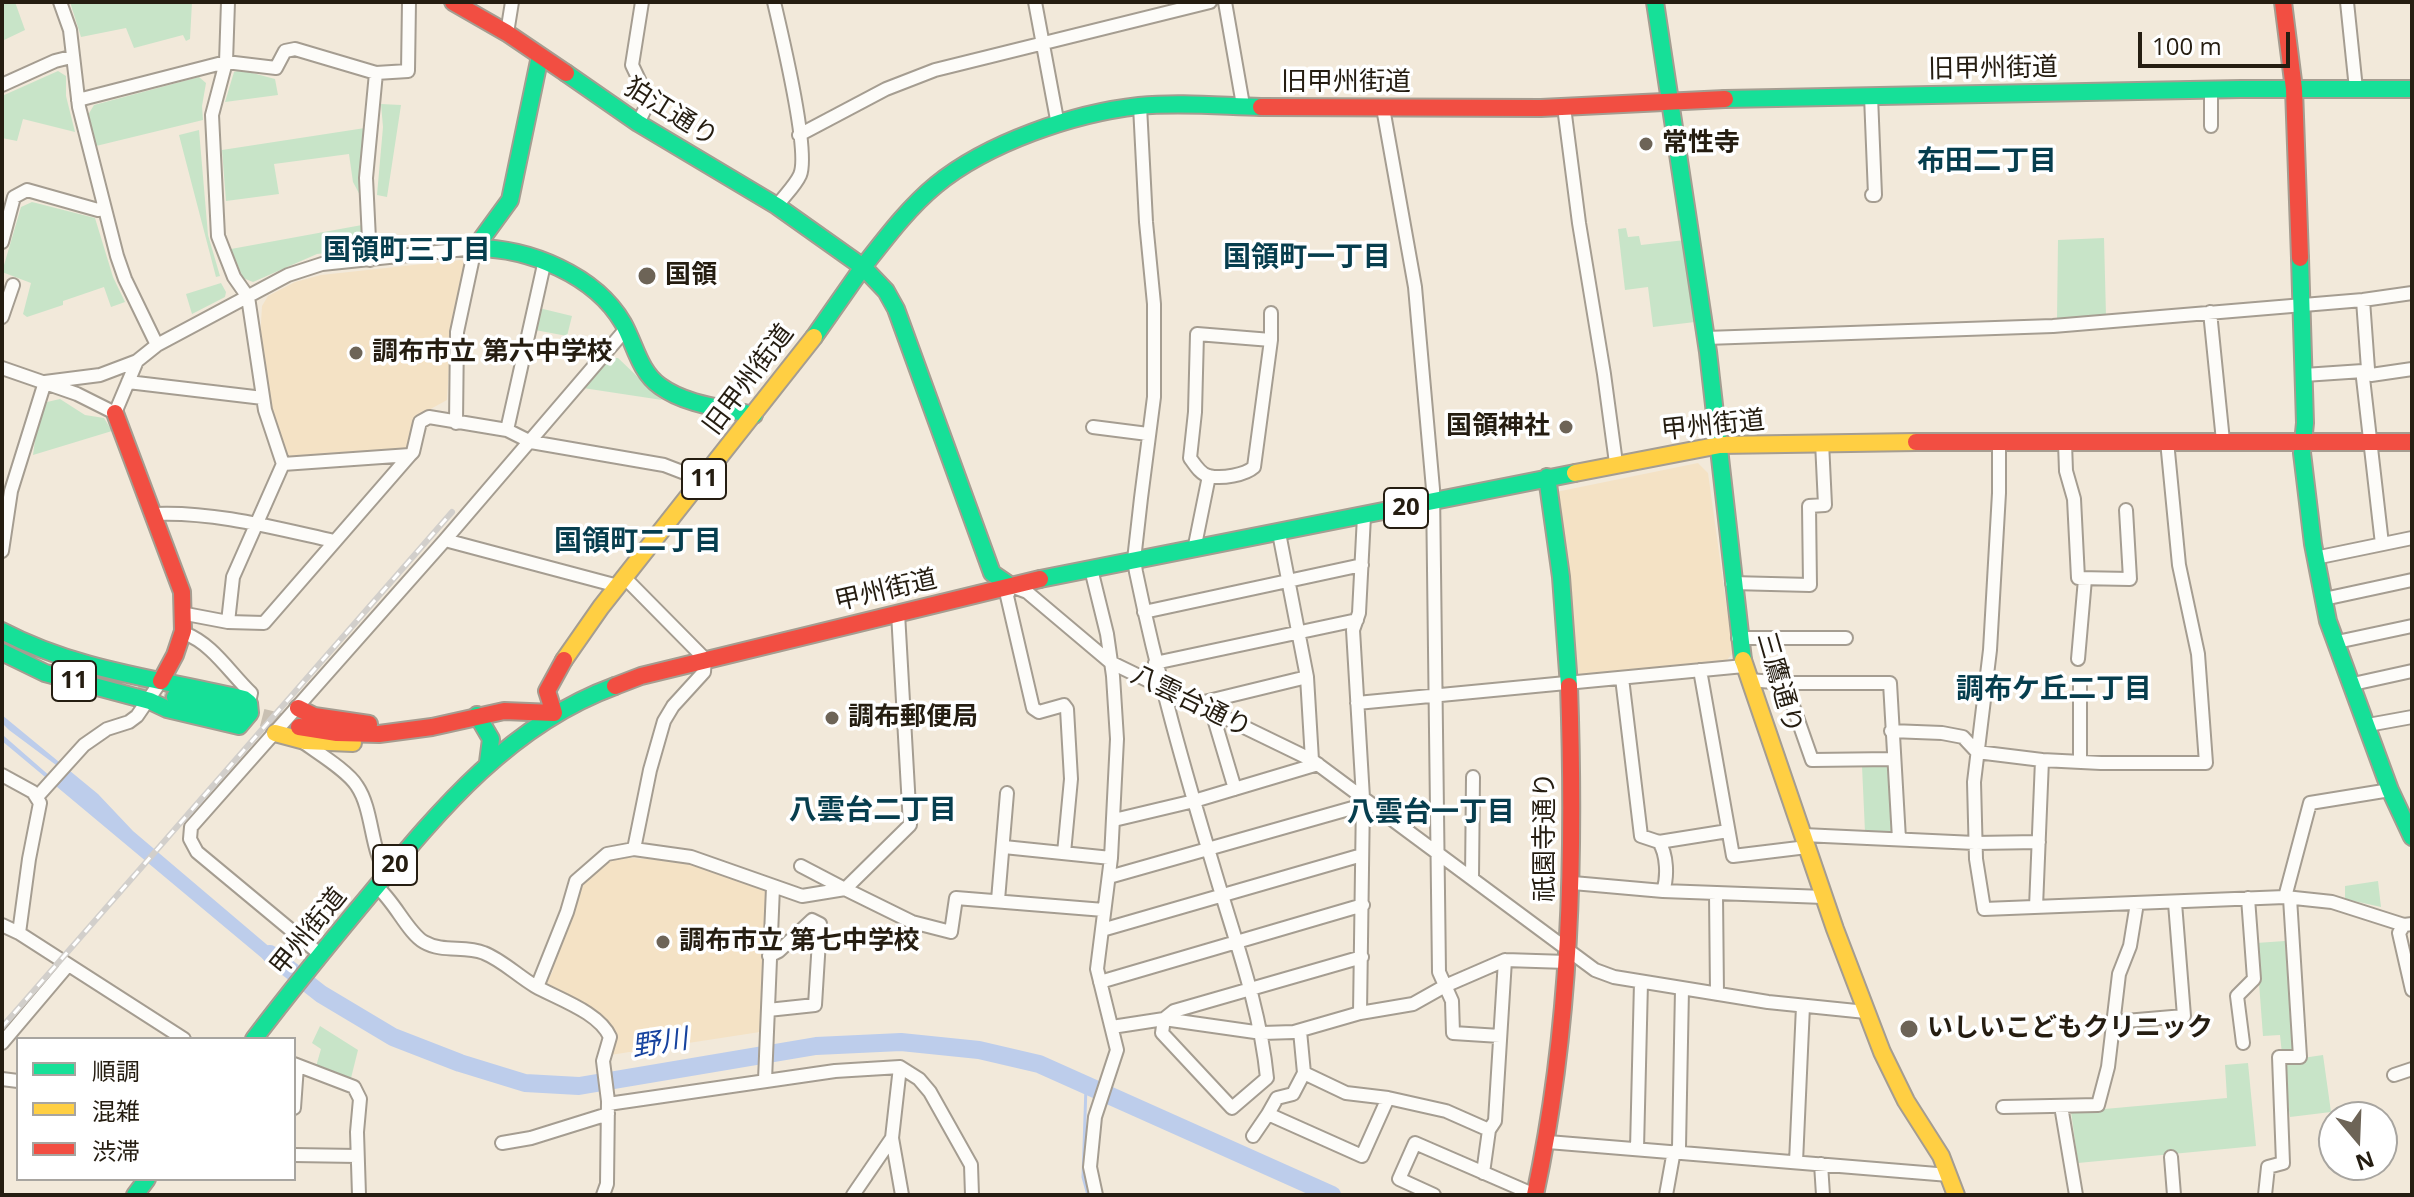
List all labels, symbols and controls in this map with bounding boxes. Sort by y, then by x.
scale bar [2142,16,2294,66]
text: 100 m [2152,29,2222,62]
street label: 旧甲州街道 [1928,52,2058,86]
street label: 旧甲州街道 [1281,67,1411,99]
street label: 狛江通り [619,72,723,154]
place label: 常性寺 [1662,128,1740,160]
marker: 常性寺 [1637,135,1655,153]
district label: 布田二丁目 [1917,145,2057,179]
district label: 国領町三丁目 [323,234,491,268]
district label: 国領町一丁目 [1223,241,1391,275]
place label: 国領 [665,260,717,292]
marker: 国領 [636,265,658,287]
street label: 旧甲州街道 [697,319,801,441]
place label: 調布市立 第六中学校 [372,337,613,369]
marker: 調布市立 第六中学校 [347,344,365,362]
street label: 甲州街道 [1660,405,1766,447]
place label: 国領神社 [1446,411,1550,443]
marker: 国領神社 [1557,418,1575,436]
road number: 11 [682,459,726,499]
road number: 20 [1384,488,1428,528]
district label: 国領町二丁目 [554,525,722,559]
street label: 甲州街道 [832,564,940,618]
street label: 三鷹通り [1750,629,1808,737]
street label: 八雲台通り [1126,659,1256,745]
road number: 11 [52,661,96,701]
district label: 調布ケ丘二丁目 [1956,673,2152,707]
place label: 調布郵便局 [848,702,978,734]
marker: 調布郵便局 [823,709,841,727]
street label: 祇園寺通り [1530,772,1562,902]
district label: 八雲台二丁目 [789,794,957,828]
district label: 八雲台一丁目 [1347,796,1515,830]
road number: 20 [373,845,417,885]
street label: 甲州街道 [264,882,354,982]
place label: 調布市立 第七中学校 [679,926,920,958]
marker: 調布市立 第七中学校 [654,933,672,951]
place label: いしいこどもクリニック [1927,1013,2213,1045]
marker: いしいこどもクリニック [1898,1018,1920,1040]
water label: 野川 [630,1023,690,1065]
legend [16,1037,296,1181]
text: 順調 [92,1054,140,1087]
text: 混雑 [92,1094,140,1127]
north arrow [2318,1101,2398,1181]
text: 渋滞 [92,1134,140,1167]
text: N [2352,1145,2379,1179]

